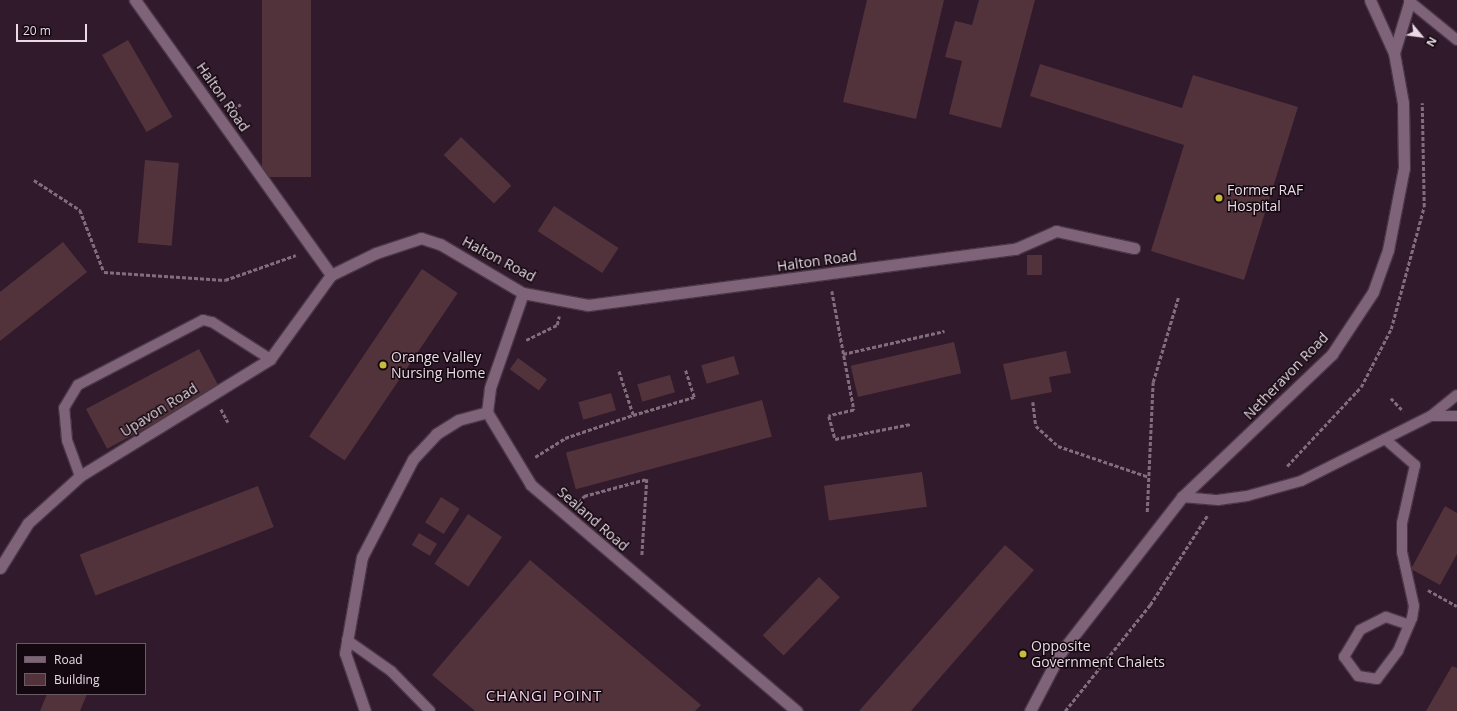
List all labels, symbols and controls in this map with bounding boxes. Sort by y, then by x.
scale bar [18,16,89,42]
north arrow [1401,16,1441,56]
text: 20 m [23,22,51,39]
text: N [1423,35,1441,50]
street label: Halton Road [193,59,253,135]
place label: Former RAF Hospital [1227,182,1303,214]
marker: Former RAF Hospital [1214,193,1224,203]
street label: Halton Road [459,233,539,285]
street label: Halton Road [776,247,858,275]
street label: Netheravon Road [1240,329,1332,423]
place label: Orange Valley Nursing Home [391,349,485,382]
marker: Orange Valley Nursing Home [378,360,388,370]
street label: Upavon Road [117,380,201,440]
street label: Sealand Road [554,484,632,554]
place label: Opposite Government Chalets [1031,638,1165,670]
legend [16,643,146,695]
marker: Opposite Government Chalets [1018,649,1028,659]
text: Road [54,651,83,668]
text: Building [54,671,99,688]
district label: CHANGI POINT [486,687,602,705]

